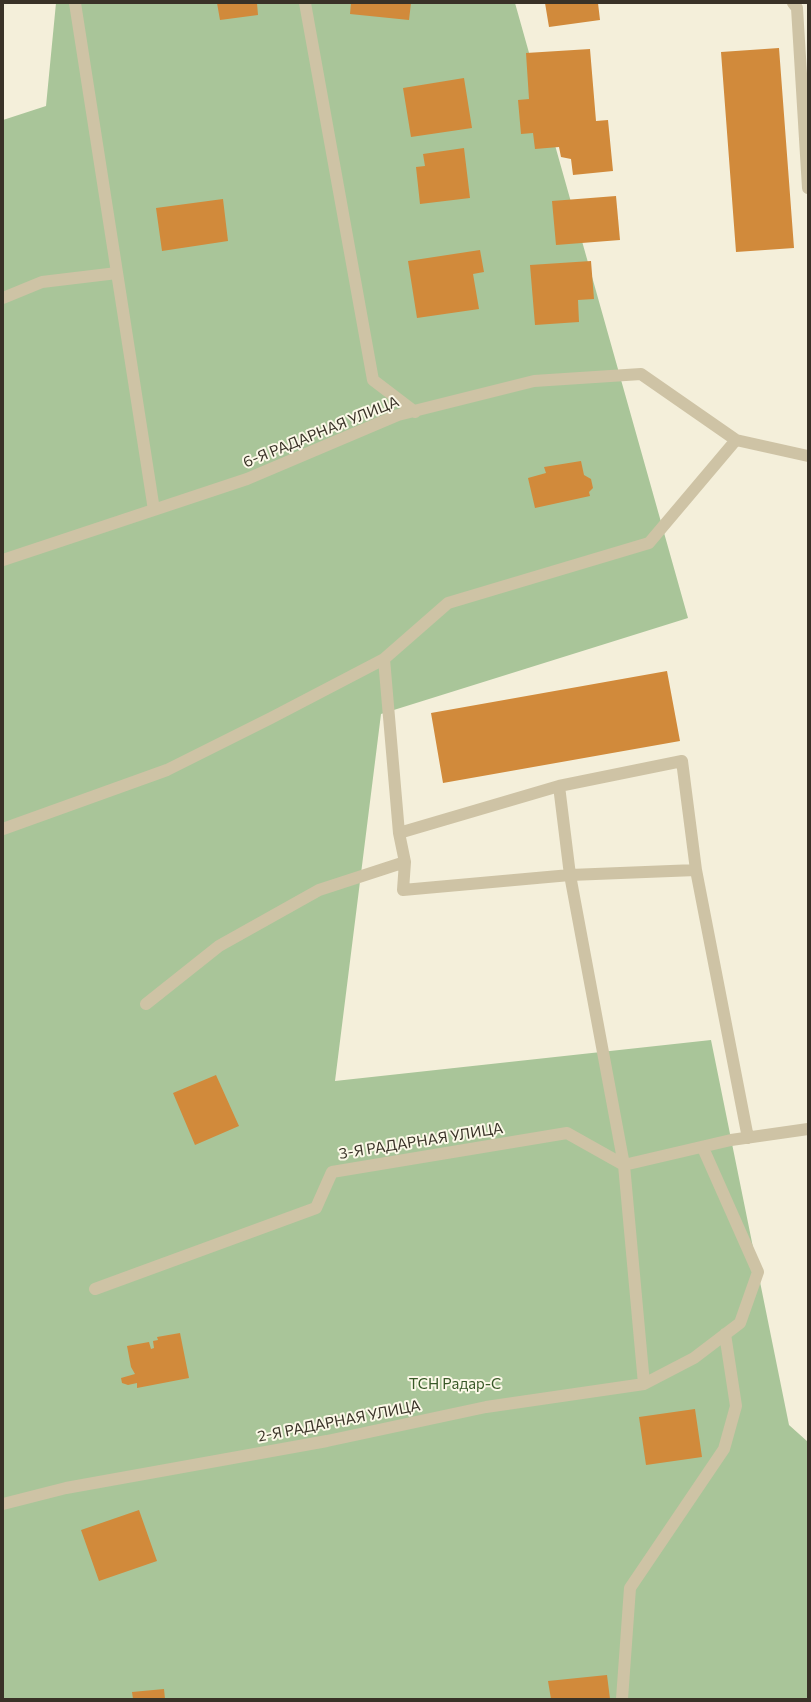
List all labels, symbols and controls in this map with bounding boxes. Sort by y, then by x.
street label: 6-Я РАДАРНАЯ УЛИЦА [240,392,402,472]
street label: 3-Я РАДАРНАЯ УЛИЦА [338,1119,504,1163]
park label: ТСН Радар-С [409,1375,501,1393]
street label: 2-Я РАДАРНАЯ УЛИЦА [256,1396,422,1446]

